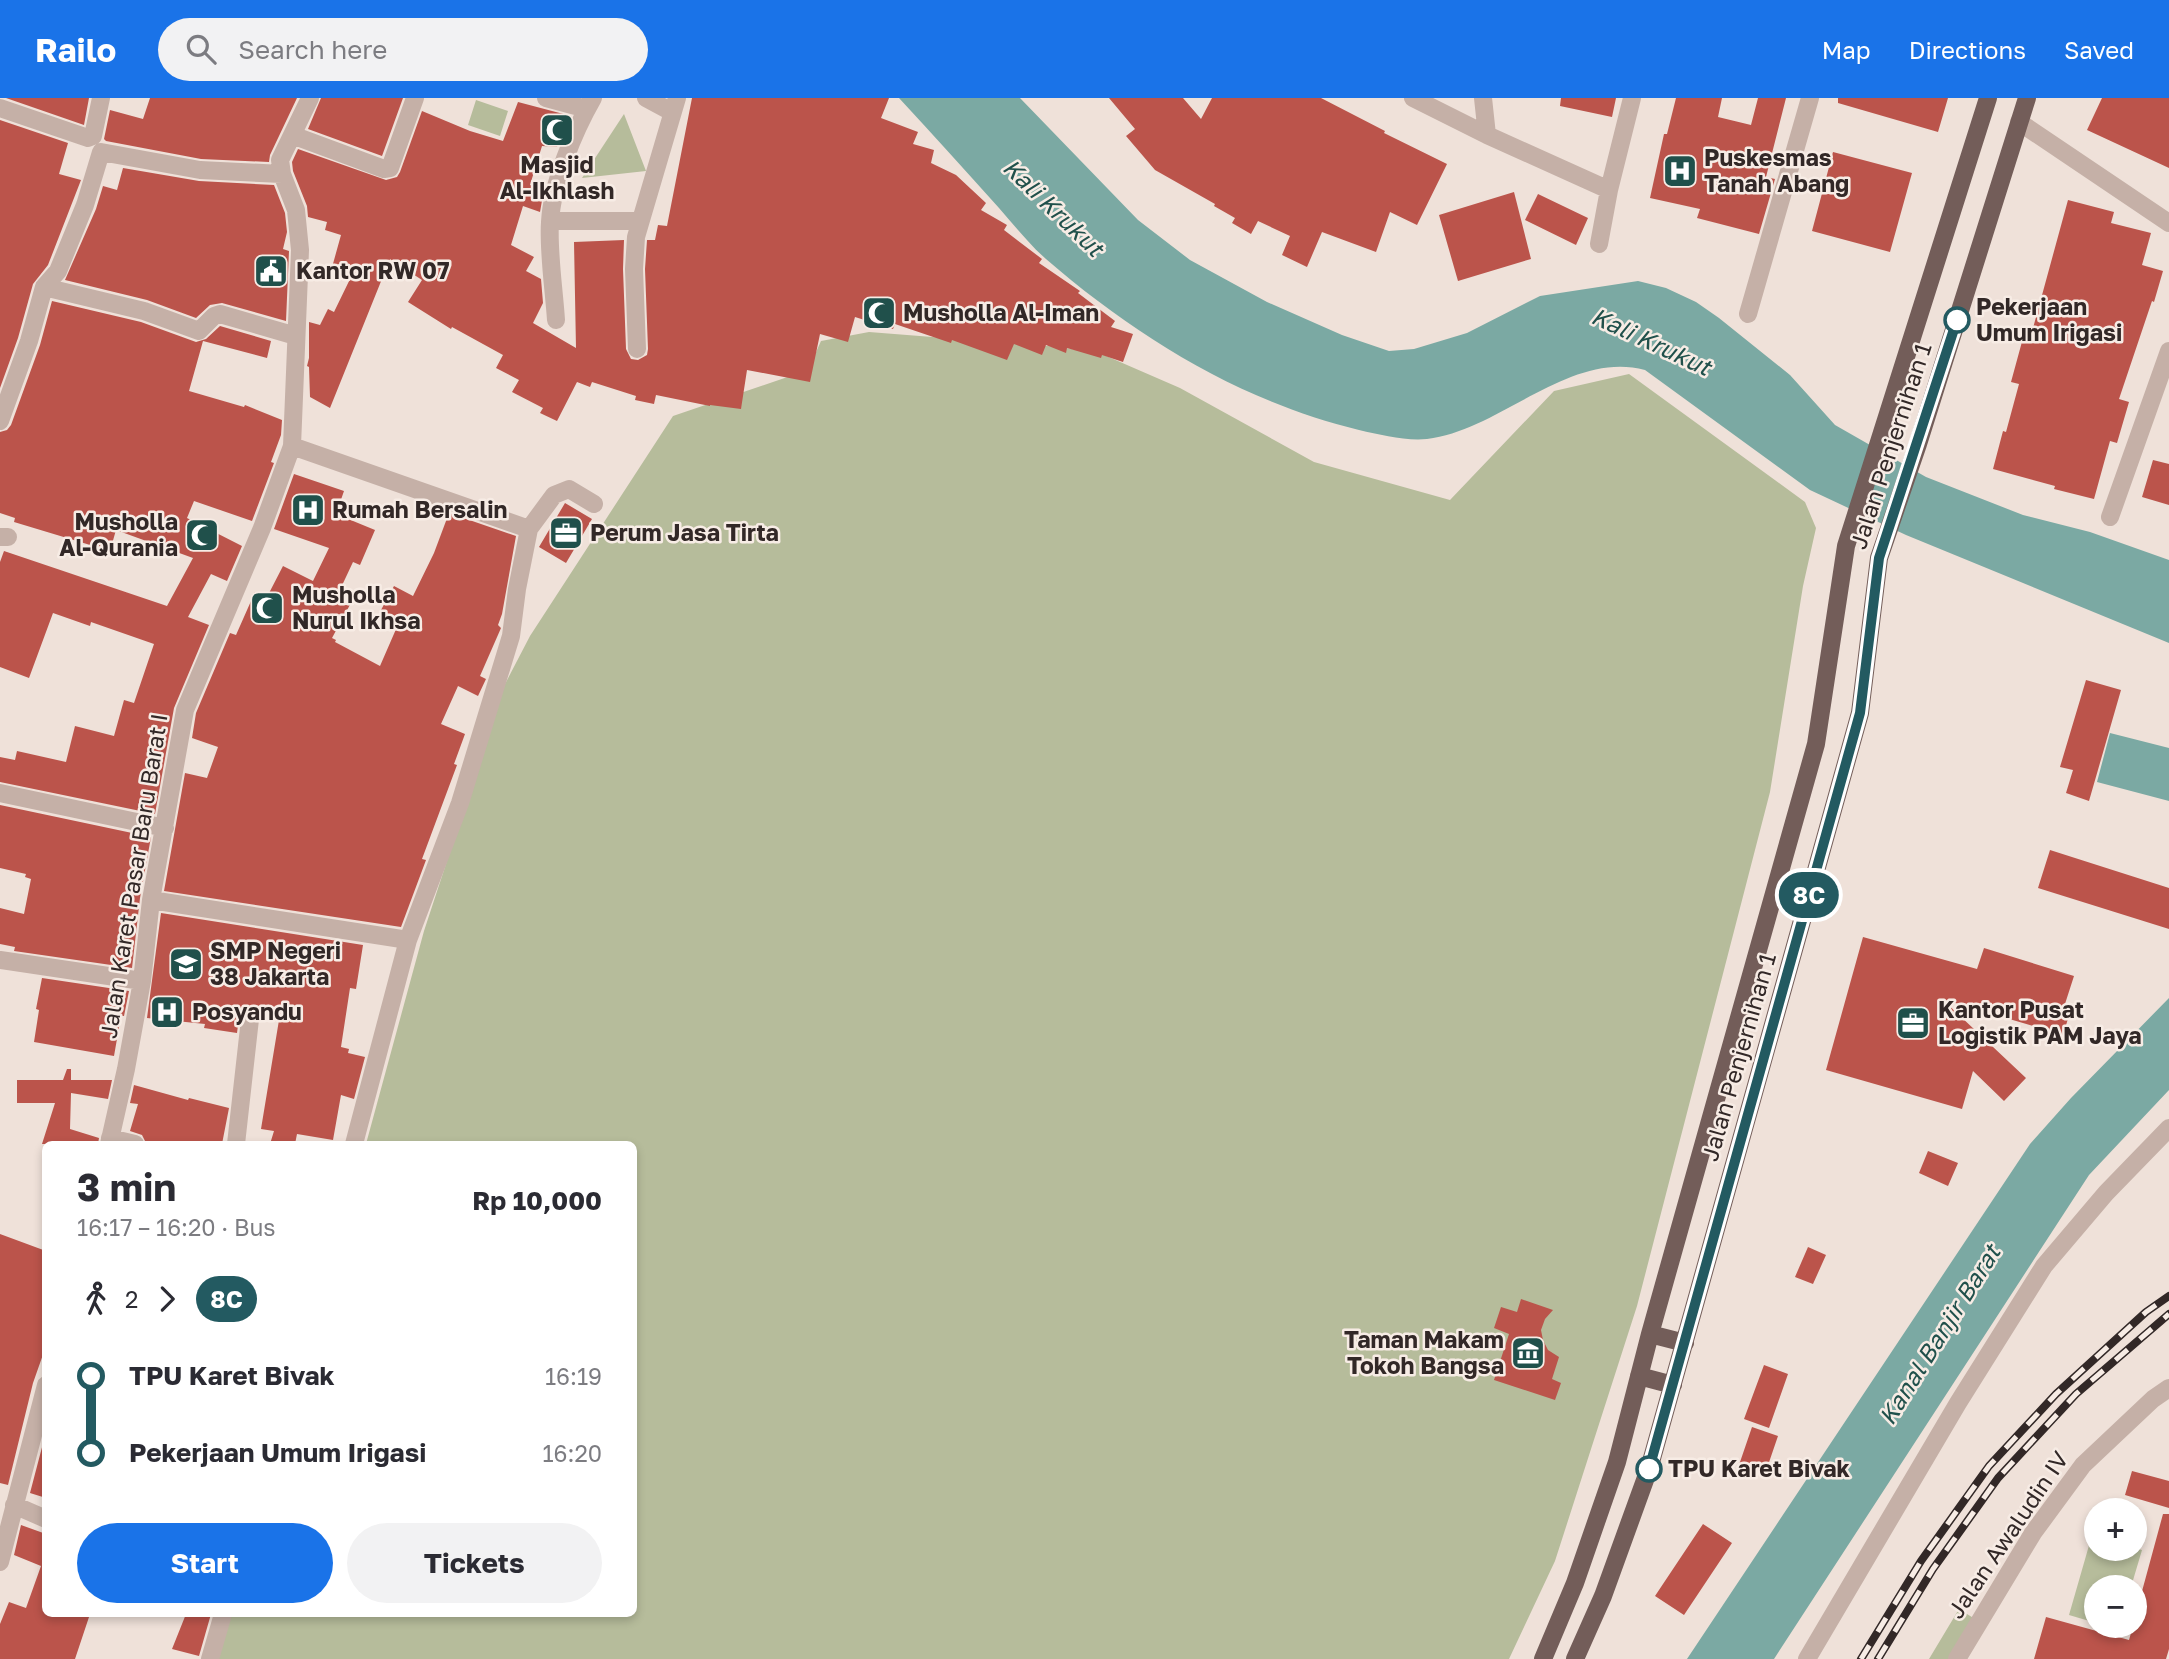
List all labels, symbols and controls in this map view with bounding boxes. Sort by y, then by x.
search box [158,18,648,81]
text: Railo [35,30,116,69]
icon: search [182,30,220,68]
text: Search here [238,34,387,65]
text: Map [1822,35,1871,64]
text: Directions [1909,35,2026,64]
text: Saved [2064,35,2134,64]
mosque icon: Masjid Al-Ikhlash [538,111,576,149]
place label: Puskesmas Tanah Abang [1704,143,1849,197]
place label: Masjid Al-Ikhlash [500,150,614,204]
water label: Kali Krukut [998,152,1112,264]
hospital icon: Puskesmas Tanah Abang [1661,152,1699,190]
public building icon: Kantor RW 07 [252,252,290,290]
place label: Kantor RW 07 [296,256,449,284]
place label: Pekerjaan Umum Irigasi [1976,292,2122,346]
mosque icon: Musholla Al-Iman [860,294,898,332]
place label: Musholla Al-Iman [903,298,1099,326]
water label: Kali Krukut [1587,300,1718,382]
marker: Pekerjaan Umum Irigasi [1944,307,1970,333]
street label: Jalan Penjernihan 1 [1843,339,1937,552]
hospital icon: Rumah Bersalin [289,491,327,529]
place label: Rumah Bersalin [332,495,507,523]
place label: Musholla Al-Qurania [59,507,178,561]
office icon: Perum Jasa Tirta [547,514,585,552]
mosque icon: Musholla Al-Qurania [183,516,221,554]
place label: Perum Jasa Tirta [590,518,779,546]
place label: Musholla Nurul Ikhsa [292,580,421,634]
mosque icon: Musholla Nurul Ikhsa [248,589,286,627]
street label: Jalan Karet Pasar Baru Barat I [93,711,173,1040]
line badge: 8C [1778,872,1840,918]
text: 8C [1793,880,1825,909]
place label: SMP Negeri 38 Jakarta [210,936,341,990]
school or university icon: SMP Negeri 38 Jakarta [167,945,205,983]
street label: Jalan Penjernihan 1 [1695,949,1781,1164]
hospital icon: Posyandu [148,993,186,1031]
place label: Kantor Pusat Logistik PAM Jaya [1938,995,2142,1049]
place label: Posyandu [192,997,302,1025]
office icon: Kantor Pusat Logistik PAM Jaya [1894,1004,1932,1042]
text: 3 min [77,1164,176,1209]
text: Rp 10,000 [472,1185,602,1216]
text: 16:17 – 16:20 · Bus [77,1213,276,1241]
water label: Kanal Banjir Barat [1872,1237,2008,1430]
icon: walk [77,1280,115,1318]
icon: forward [148,1280,186,1318]
text: 8C [210,1284,243,1313]
text: 2 [125,1285,138,1313]
place label: Taman Makam Tokoh Bangsa [1344,1325,1504,1379]
museum icon: Taman Makam Tokoh Bangsa [1509,1334,1547,1372]
text: TPU Karet Bivak [129,1360,335,1391]
text: 16:19 [545,1362,602,1390]
text: Pekerjaan Umum Irigasi [129,1437,426,1468]
text: 16:20 [542,1439,602,1467]
street label: Jalan Awaludin IV [1941,1446,2073,1623]
place label: TPU Karet Bivak [1668,1454,1851,1482]
marker: TPU Karet Bivak [1636,1456,1662,1482]
map controls [2084,1498,2147,1638]
button: + [2084,1498,2147,1561]
button: Start [77,1523,333,1603]
button: Tickets [347,1523,602,1603]
button: − [2084,1575,2147,1638]

